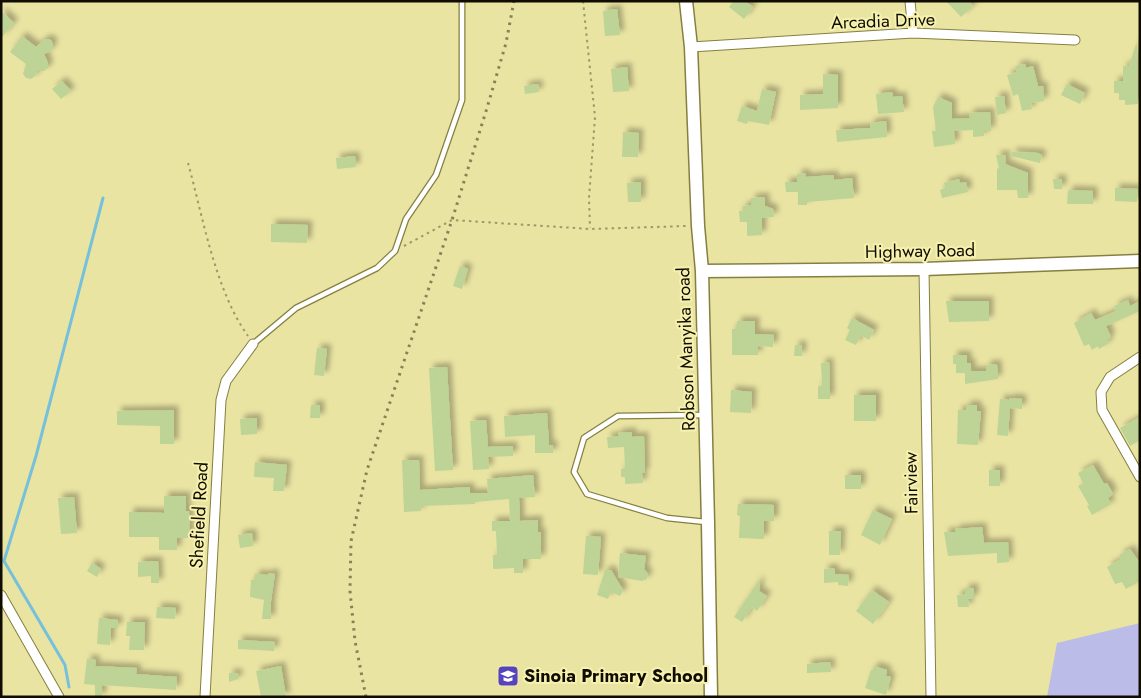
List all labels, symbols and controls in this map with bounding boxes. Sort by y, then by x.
street label: Arcadia Drive [831,6,935,36]
street label: Highway Road [865,237,975,265]
street label: Robson Manyika road [670,267,702,431]
street label: Fairview [897,451,925,514]
street label: Shefield Road [183,461,215,569]
place label: Sinoia Primary School [524,663,708,689]
school or university icon: Sinoia Primary School [496,664,520,688]

